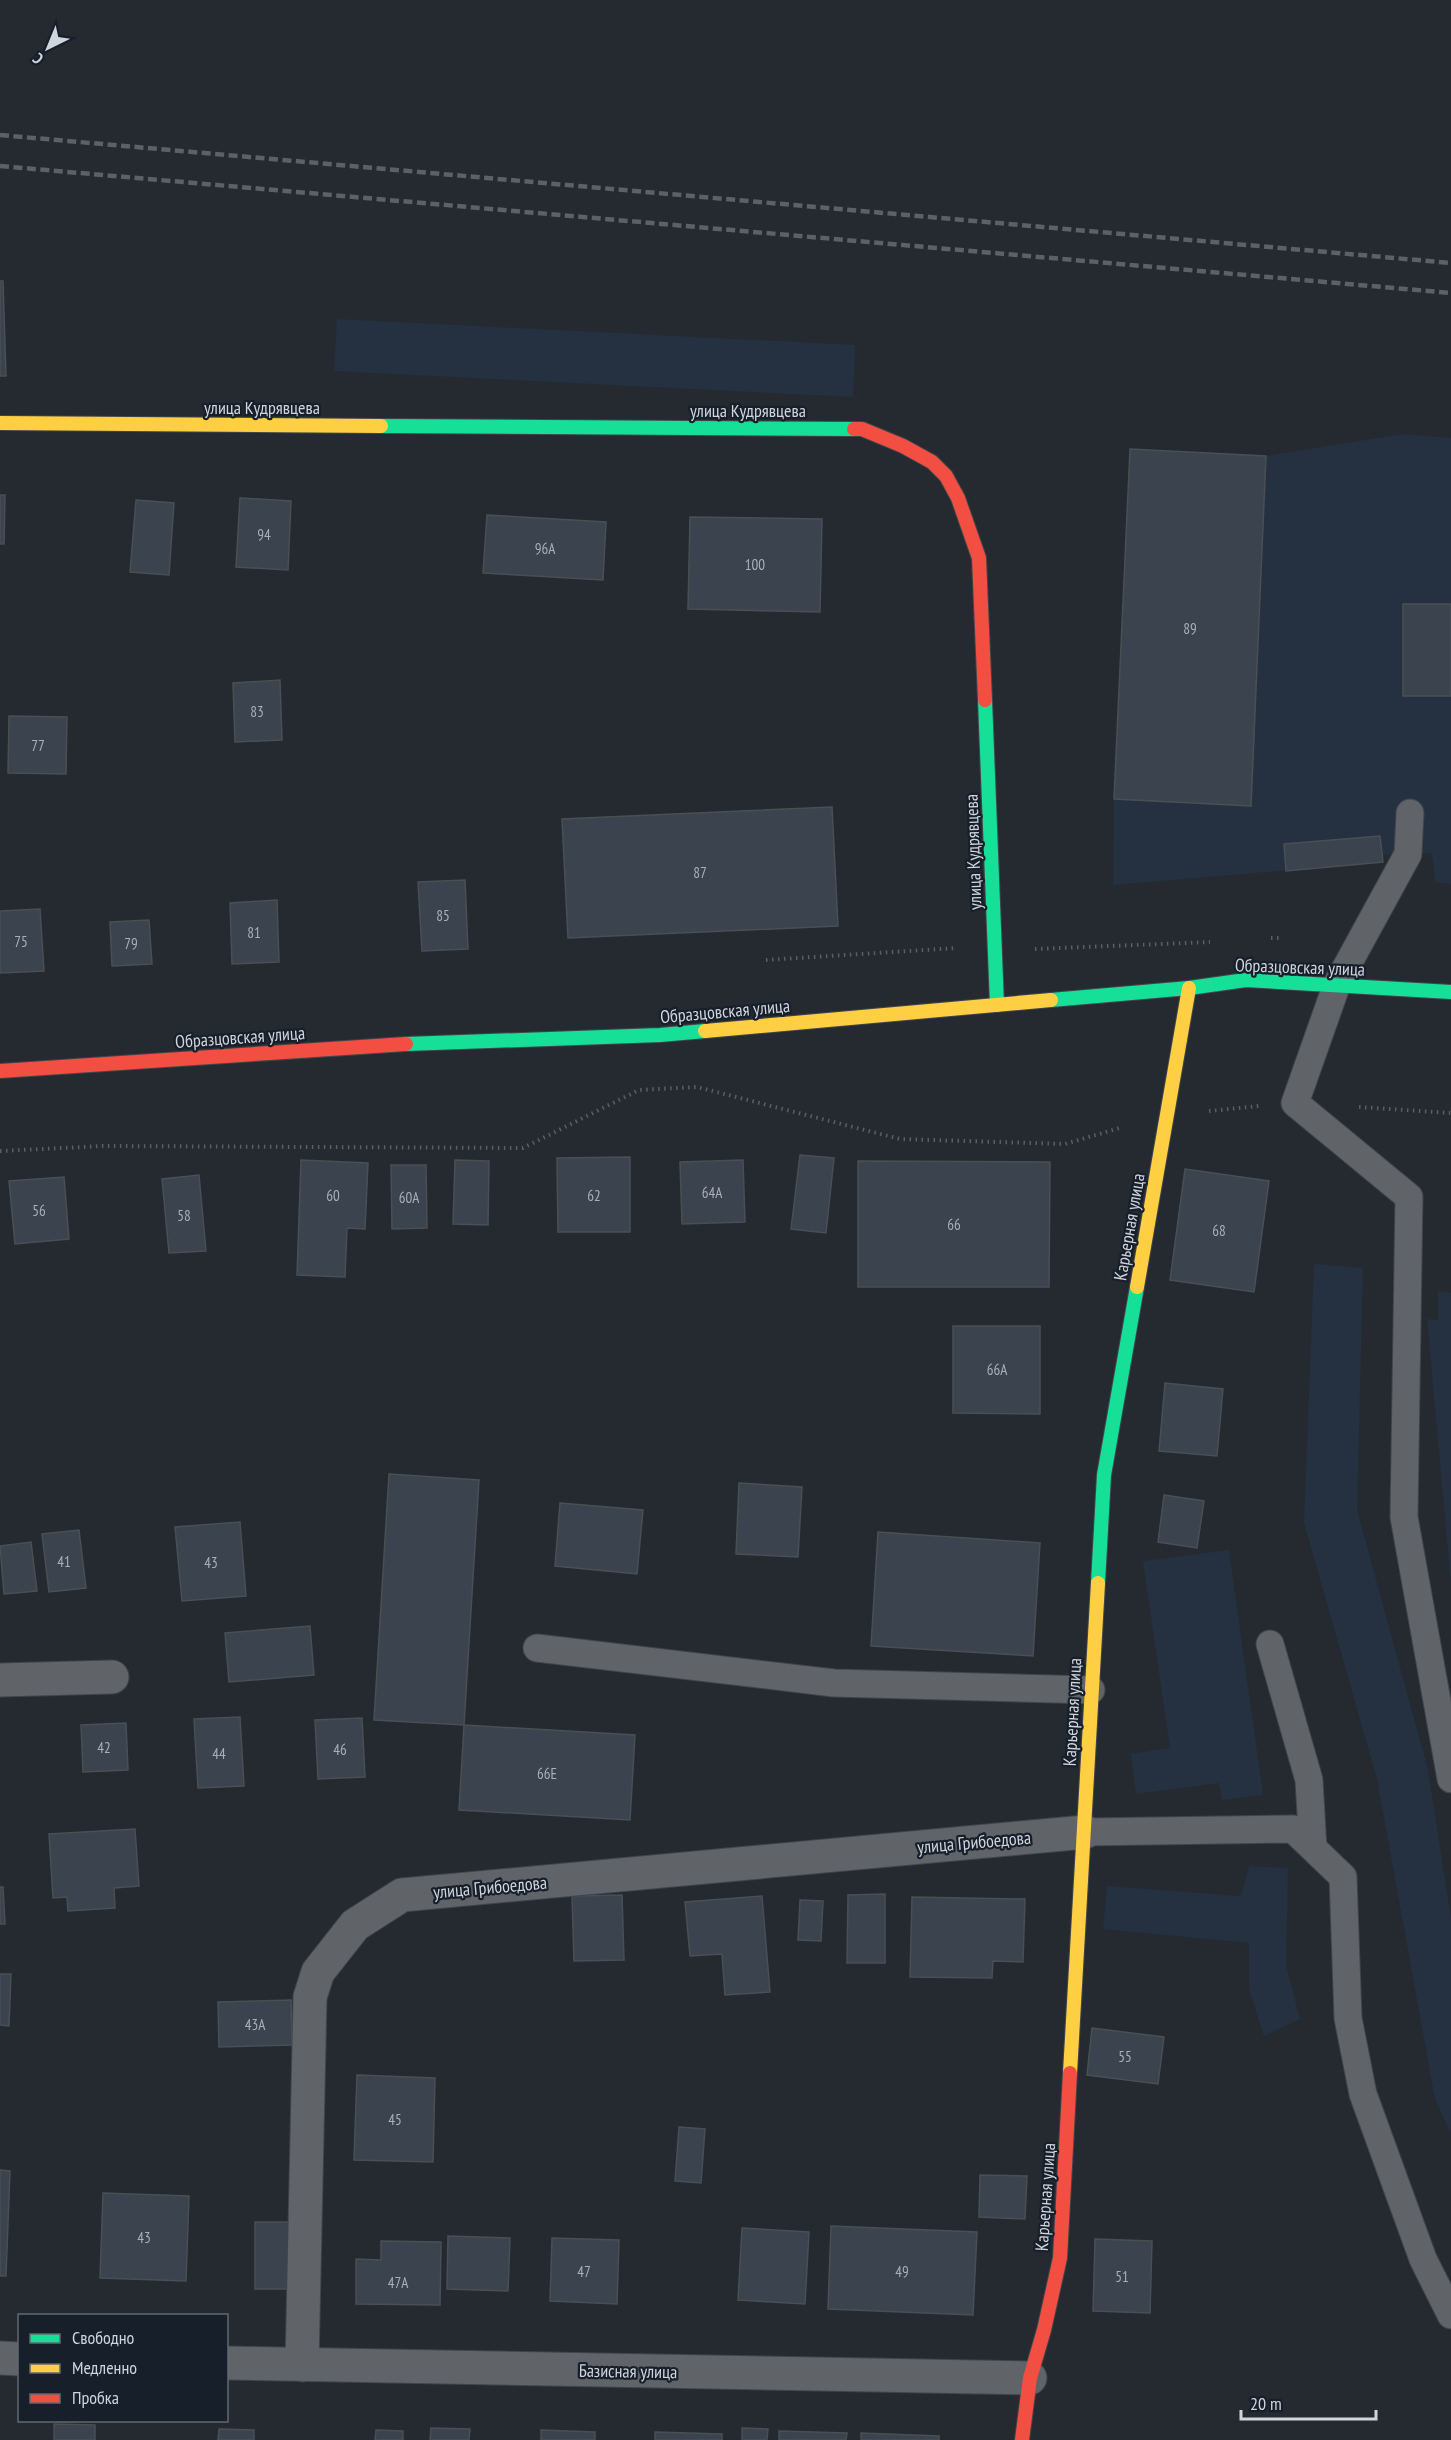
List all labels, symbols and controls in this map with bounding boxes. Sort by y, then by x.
north arrow [18,18,78,78]
text: С [28,49,47,69]
street label: улица Кудрявцева [204,396,320,419]
street label: улица Кудрявцева [690,399,806,422]
house number: 94 [257,525,271,544]
house number: 96А [535,539,556,558]
house number: 100 [745,555,765,574]
house number: 89 [1183,619,1197,638]
house number: 83 [250,702,264,721]
house number: 77 [31,736,45,755]
street label: улица Кудрявцева [959,794,987,910]
house number: 87 [693,863,707,882]
house number: 85 [436,906,450,925]
house number: 81 [247,923,261,942]
house number: 75 [14,932,28,951]
house number: 79 [124,934,138,953]
street label: Образцовская улица [1235,953,1365,981]
street label: Образцовская улица [659,994,791,1028]
street label: Образцовская улица [174,1021,306,1053]
street label: Карьерная улица [1108,1172,1150,1282]
house number: 64А [702,1183,723,1202]
house number: 60 [326,1186,340,1205]
house number: 62 [587,1186,601,1205]
house number: 60А [399,1188,420,1207]
house number: 56 [32,1201,46,1220]
house number: 58 [177,1206,191,1225]
house number: 66 [947,1215,961,1234]
house number: 68 [1212,1221,1226,1240]
house number: 66А [987,1360,1008,1379]
house number: 41 [57,1552,71,1571]
house number: 43 [204,1553,218,1572]
street label: Карьерная улица [1058,1657,1086,1767]
house number: 42 [97,1738,111,1757]
house number: 46 [333,1740,347,1759]
house number: 44 [212,1744,226,1763]
house number: 66Е [537,1764,557,1783]
street label: улица Грибоедова [916,1826,1032,1858]
street label: улица Грибоедова [432,1871,548,1903]
house number: 43А [245,2015,266,2034]
house number: 55 [1118,2047,1132,2066]
house number: 45 [388,2110,402,2129]
street label: Карьерная улица [1030,2142,1060,2252]
house number: 43 [137,2228,151,2247]
house number: 47 [577,2262,591,2281]
house number: 49 [895,2262,909,2281]
house number: 51 [1115,2267,1129,2286]
house number: 47А [388,2273,409,2292]
legend [18,2314,228,2422]
text: Свободно [72,2326,135,2349]
text: Медленно [72,2356,137,2379]
street label: Базисная улица [579,2359,677,2383]
scale bar [1241,2383,1376,2421]
text: Пробка [72,2386,119,2409]
text: 20 m [1250,2392,1282,2415]

